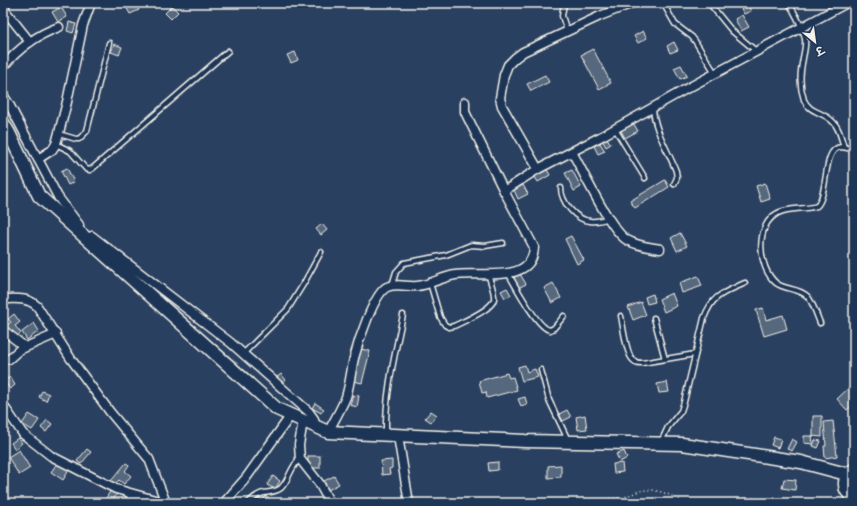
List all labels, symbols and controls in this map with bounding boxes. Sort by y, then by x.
north arrow [795,22,835,62]
text: उ [812,42,827,59]

